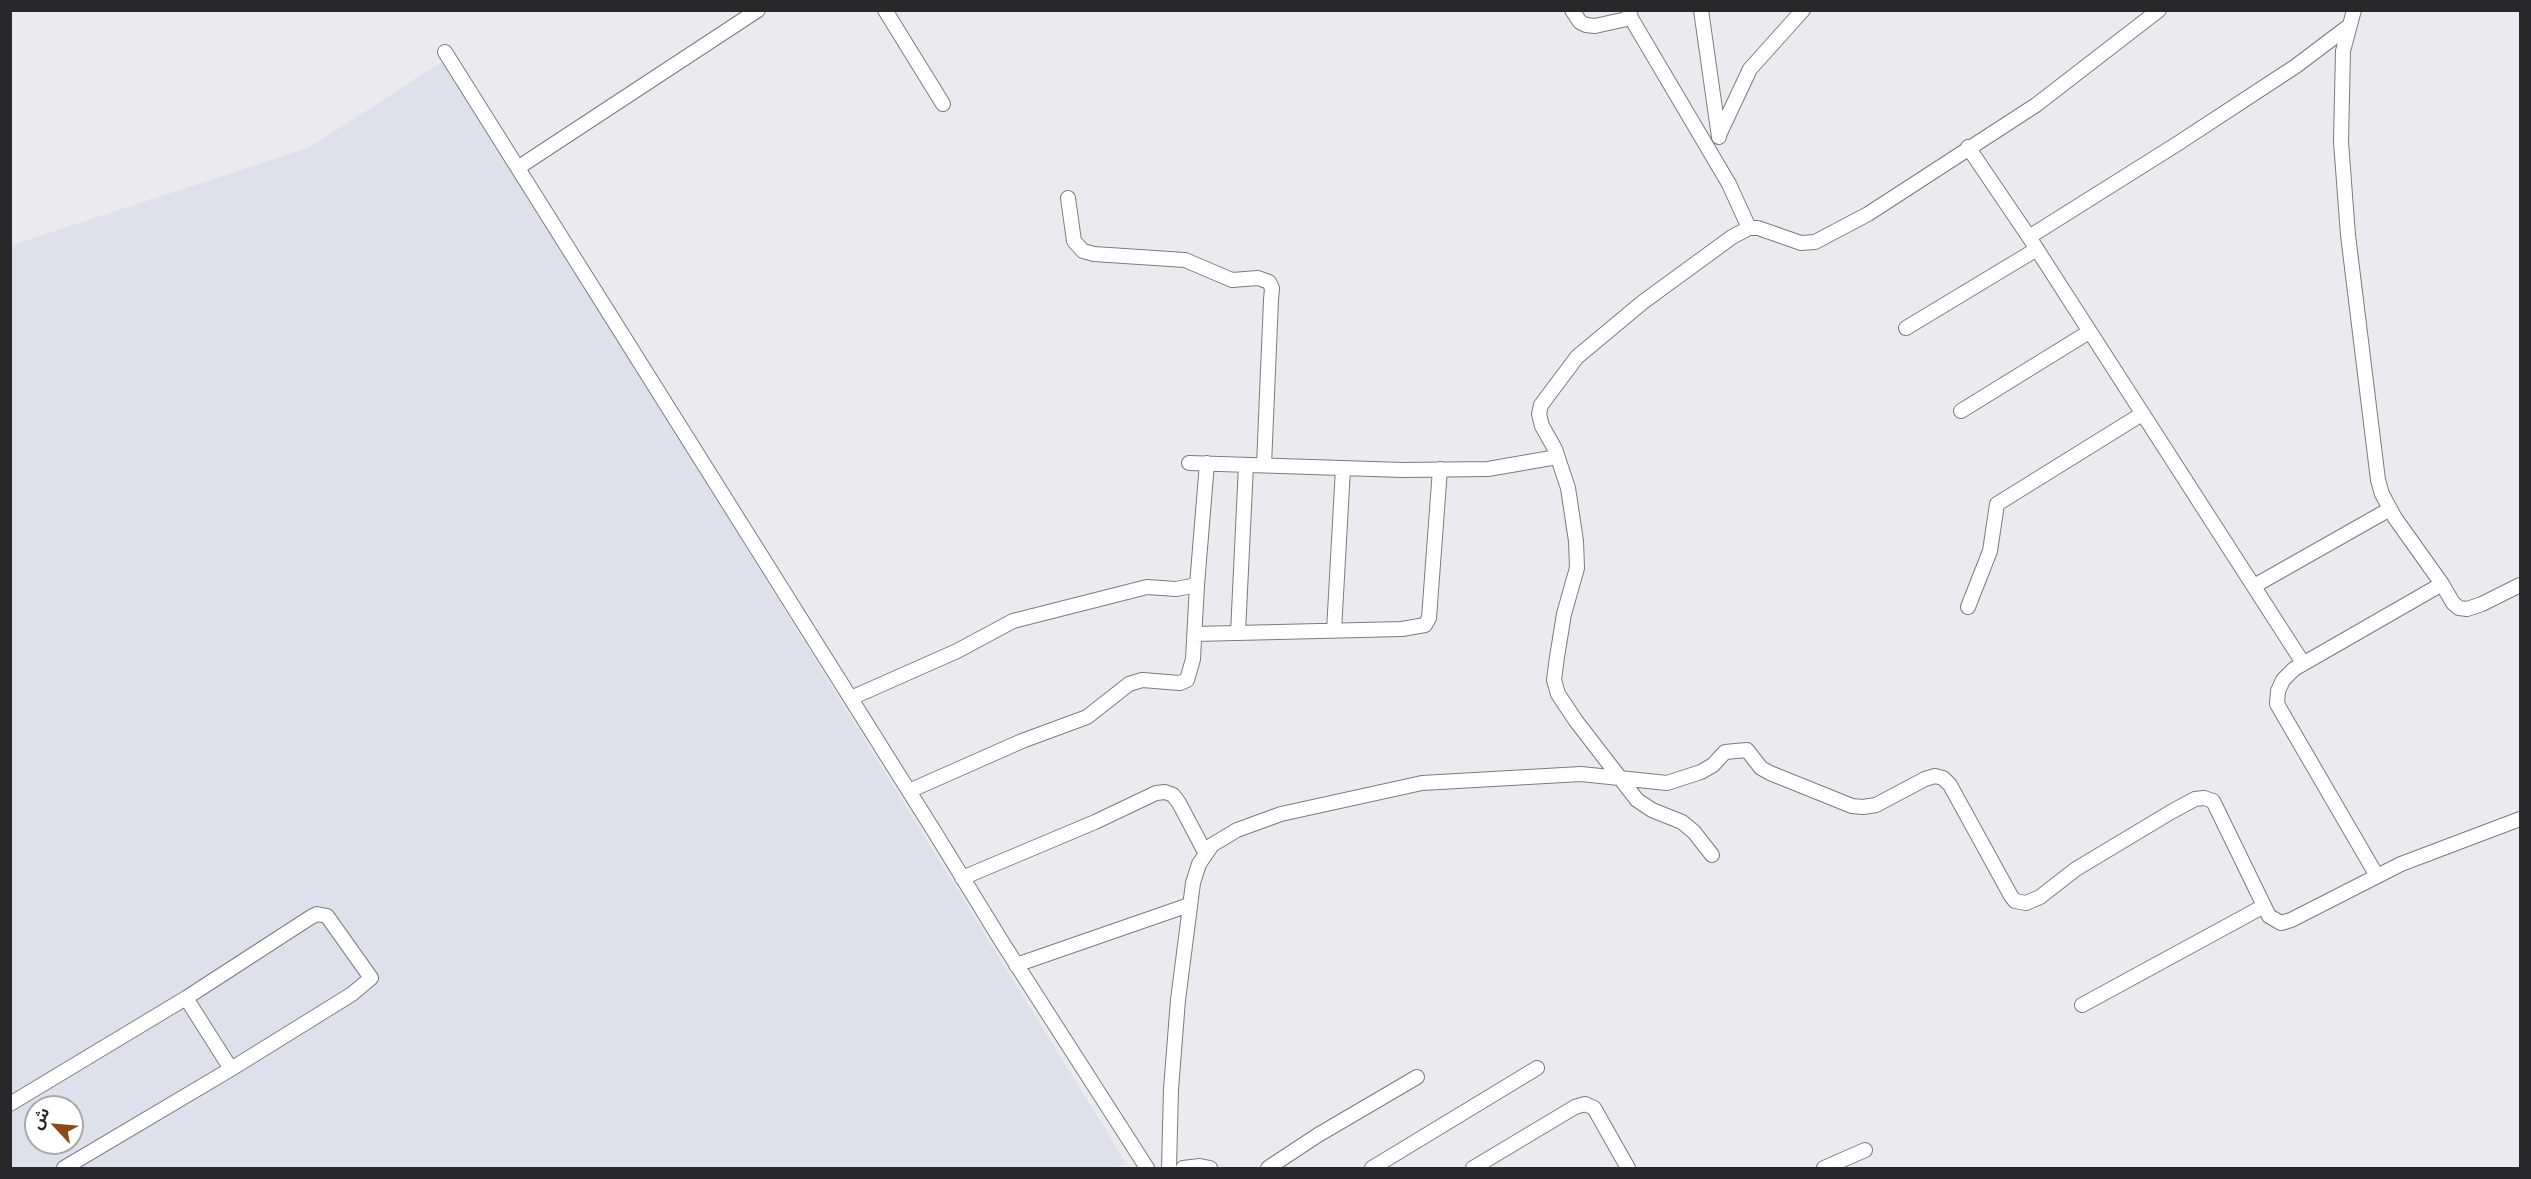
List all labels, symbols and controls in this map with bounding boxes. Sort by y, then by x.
north arrow [24,1095,84,1155]
text: ش [26,1104,53,1132]

